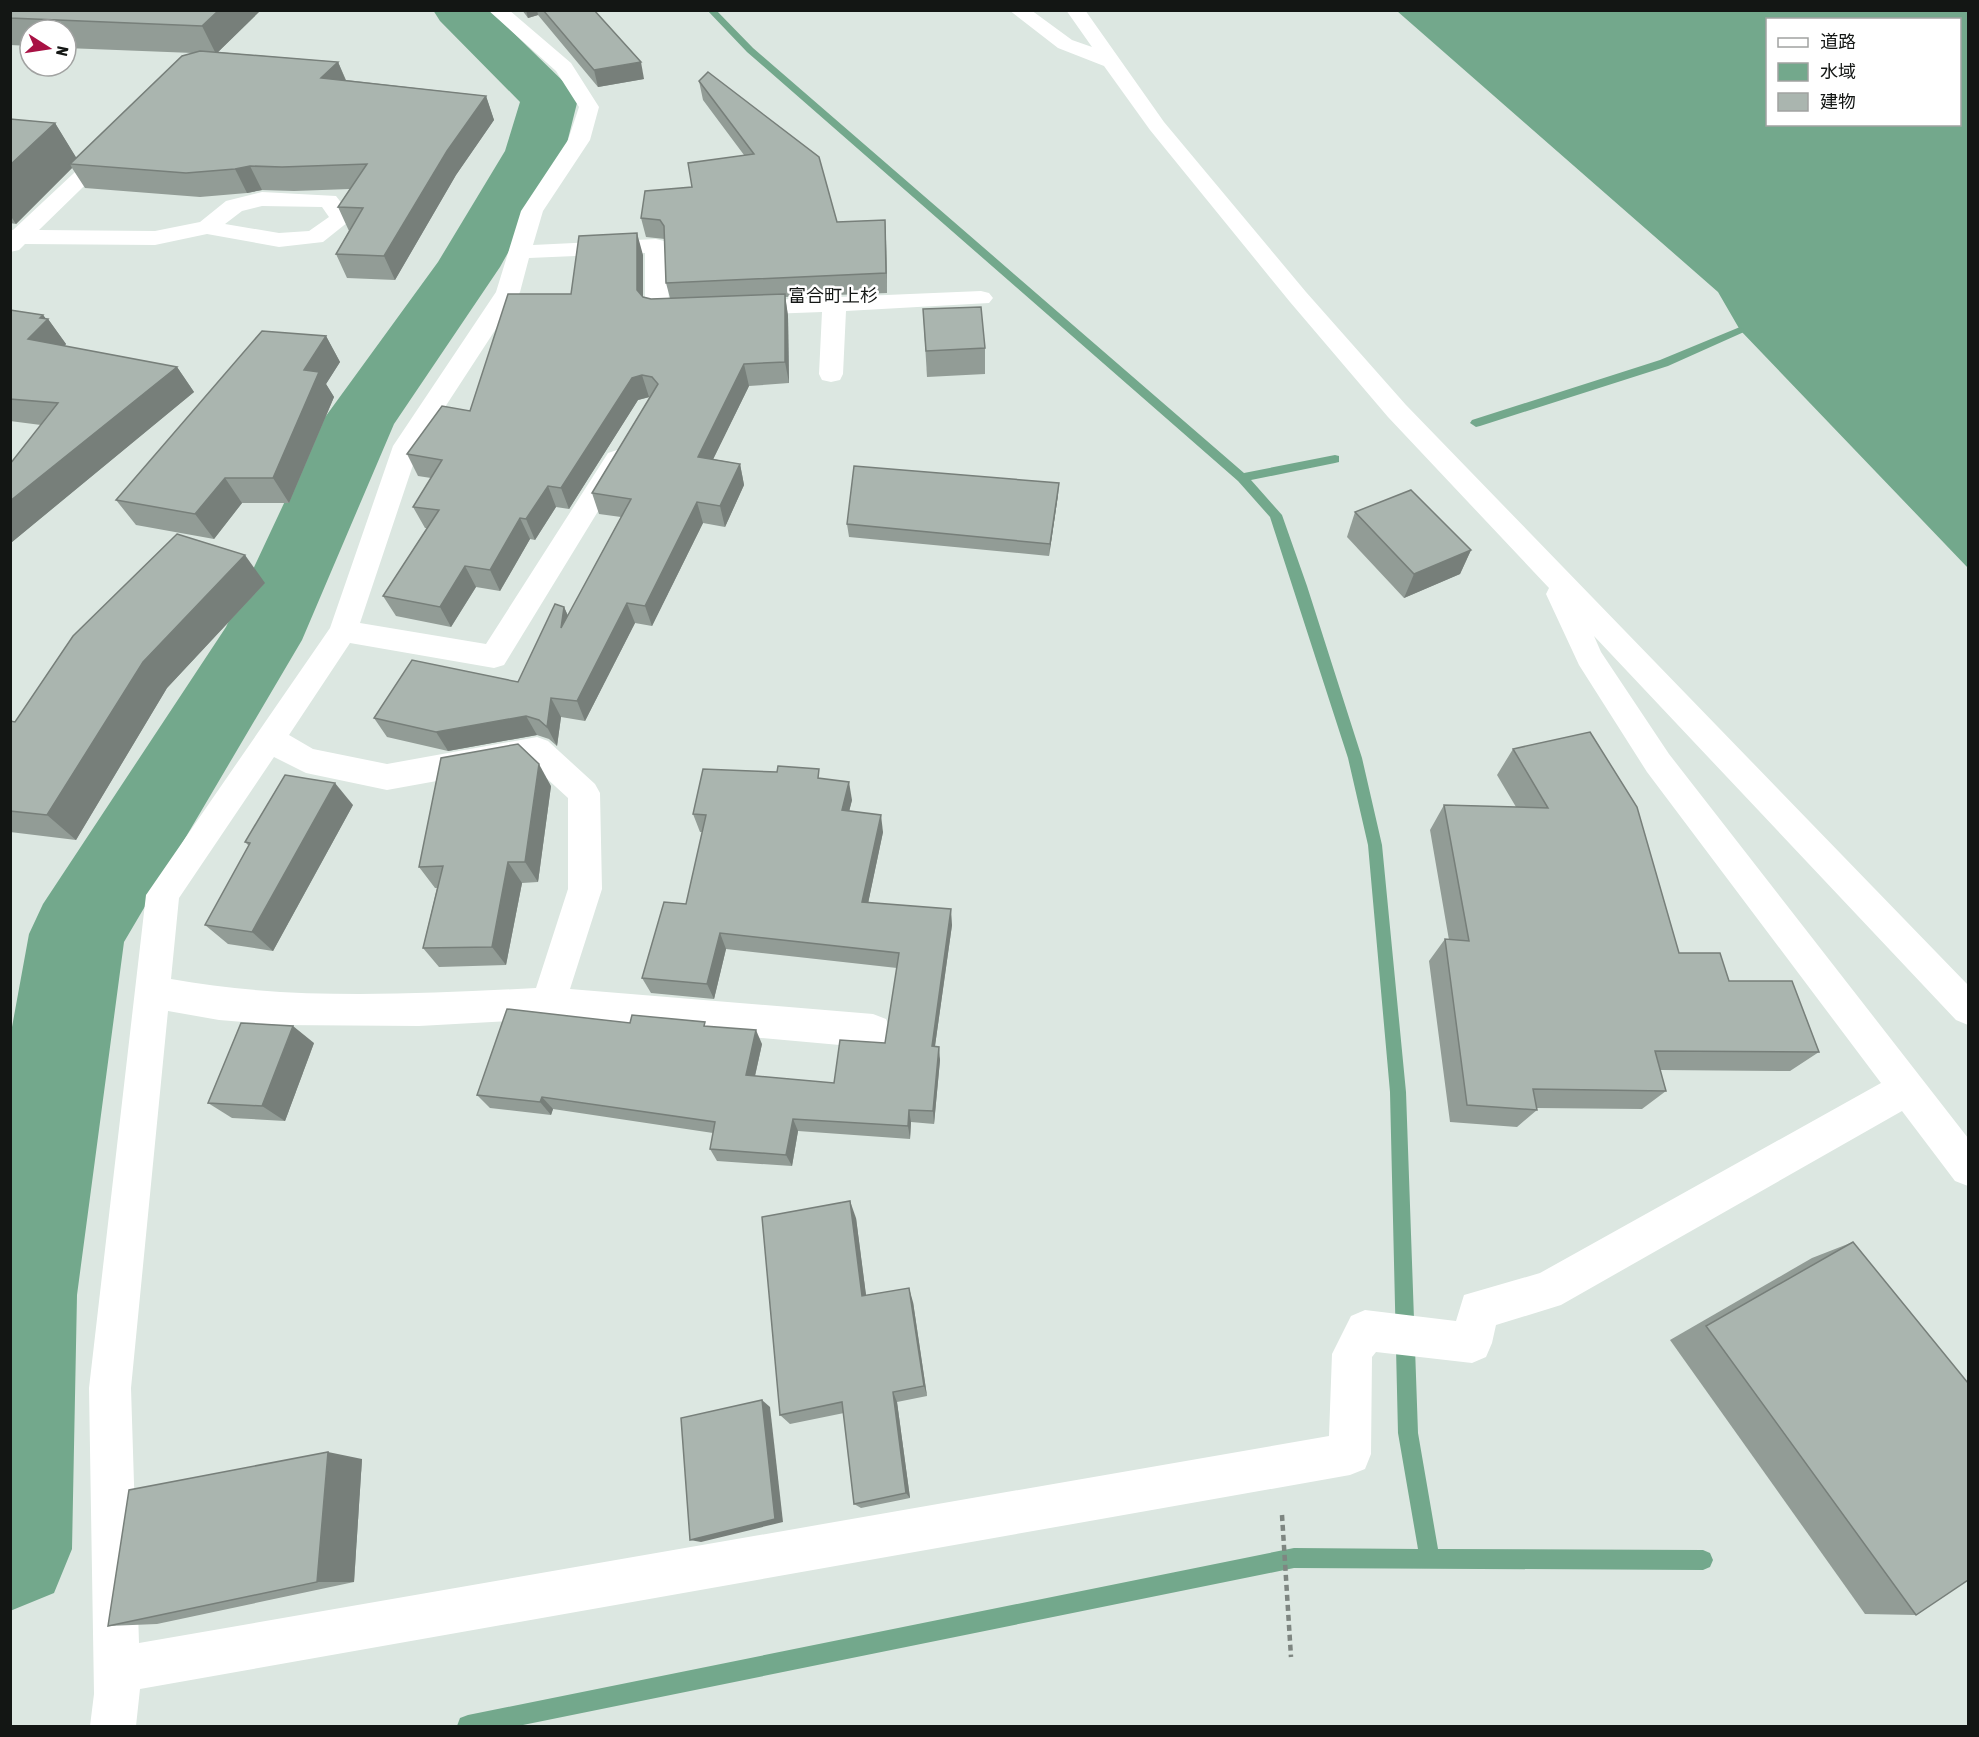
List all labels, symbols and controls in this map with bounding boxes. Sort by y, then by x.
north arrow [18,18,78,78]
legend [1766,18,1961,126]
text: 道路 [1820,31,1856,52]
text: N [53,45,72,58]
text: 水域 [1820,61,1856,82]
text: 建物 [1820,91,1856,112]
district label: 富合町上杉 [788,285,878,306]

